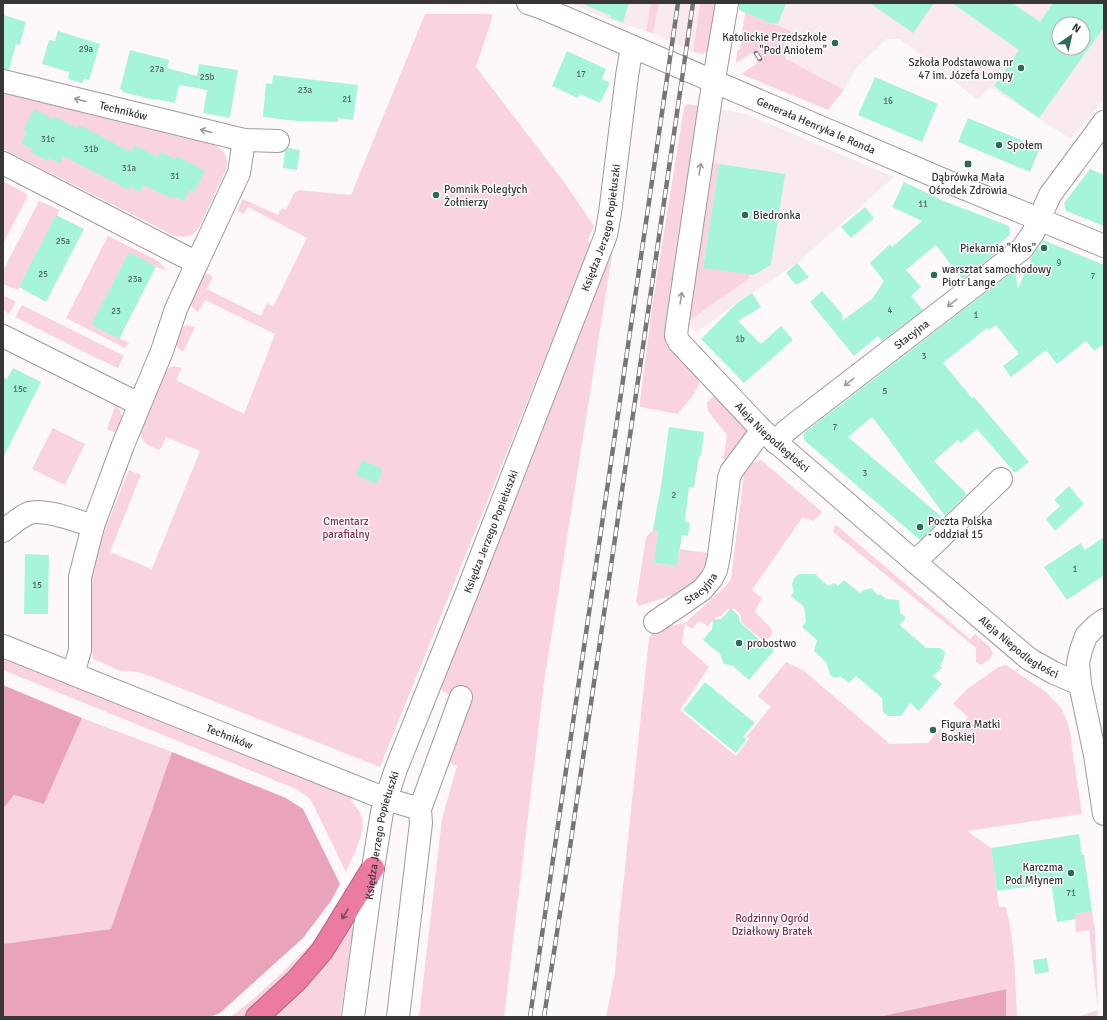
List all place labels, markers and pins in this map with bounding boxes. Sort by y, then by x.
place label: Katolickie Przedszkole "Pod Aniołem" [722,31,827,57]
marker: Katolickie Przedszkole "Pod Aniołem" [830,38,840,48]
place label: Szkoła Podstawowa nr 47 im. Józefa Lompy [908,56,1014,82]
marker: Szkoła Podstawowa nr 47 im. Józefa Lompy [1016,63,1026,73]
place label: Społem [1007,139,1043,152]
marker: Społem [994,140,1004,150]
marker: Dąbrówka Mała Ośrodek Zdrowia [963,159,973,169]
place label: Dąbrówka Mała Ośrodek Zdrowia [929,171,1008,197]
place label: Pomnik Poległych Żołnierzy [444,183,527,209]
marker: Pomnik Poległych Żołnierzy [431,190,441,200]
place label: Biedronka [753,209,801,222]
marker: Biedronka [740,210,750,220]
place label: Piekarnia "Kłos" [960,242,1036,255]
marker: Piekarnia "Kłos" [1039,243,1049,253]
place label: warsztat samochodowy Piotr Lange [942,263,1052,289]
marker: warsztat samochodowy Piotr Lange [929,270,939,280]
place label: Poczta Polska - oddział 15 [928,515,993,541]
marker: Poczta Polska - oddział 15 [915,522,925,532]
place label: probostwo [747,637,796,650]
marker: probostwo [734,638,744,648]
place label: Figura Matki Boskiej [941,718,1000,744]
marker: Figura Matki Boskiej [928,725,938,735]
place label: Karczma Pod Młynem [1005,861,1063,887]
marker: Karczma Pod Młynem [1066,868,1076,878]

